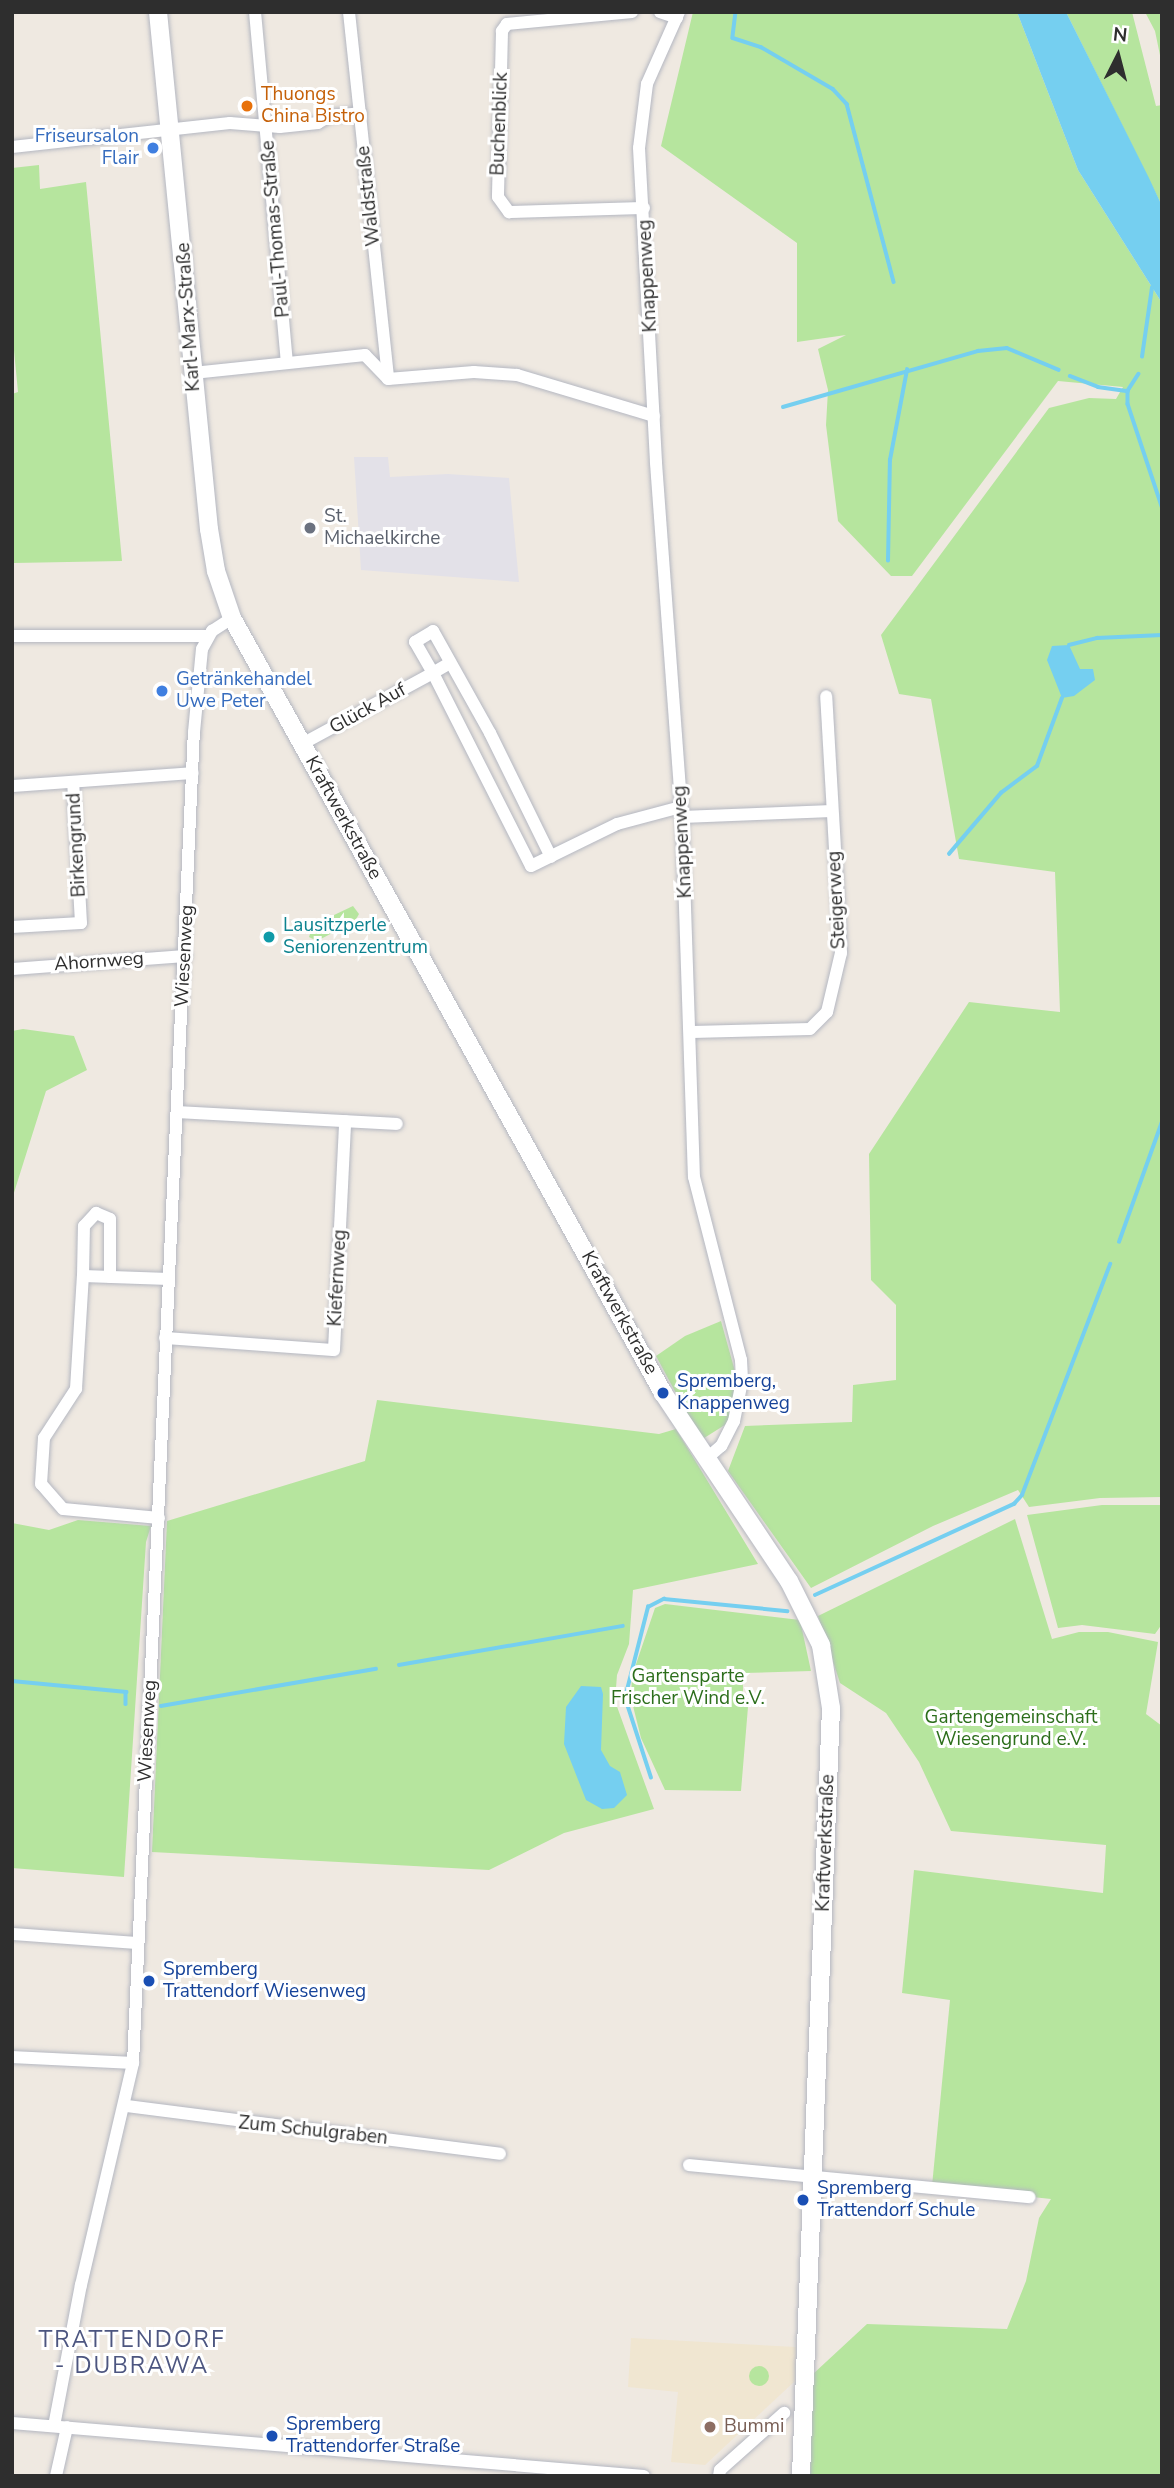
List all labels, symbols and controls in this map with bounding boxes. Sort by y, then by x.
north arrow [1083,21,1153,91]
text: N [1112,21,1129,49]
street label: Buchenblick [487,72,513,176]
place label: Thuongs China Bistro [261,84,365,128]
marker: Thuongs China Bistro [239,98,255,114]
place label: Friseursalon Flair [35,126,139,170]
street label: Paul-Thomas-Straße [257,139,295,319]
marker: Friseursalon Flair [145,140,161,156]
street label: Waldstraße [352,145,386,247]
street label: Knappenweg [634,219,662,333]
street label: Karl-Marx-Straße [172,242,206,392]
place label: St. Michaelkirche [324,506,440,550]
marker: St. Michaelkirche [302,520,318,536]
place label: Getränkehandel Uwe Peter [176,669,312,713]
street label: Glück Auf [326,679,410,739]
marker: Getränkehandel Uwe Peter [154,683,170,699]
street label: Kraftwerkstraße [300,752,386,884]
street label: Knappenweg [669,785,697,899]
street label: Birkengrund [63,792,91,898]
street label: Steigerweg [823,850,851,950]
street label: Wiesenweg [171,904,199,1008]
place label: Lausitzperle Seniorenzentrum [283,915,428,959]
marker: Lausitzperle Seniorenzentrum [261,929,277,945]
street label: Ahornweg [53,947,145,977]
street label: Kiefernweg [324,1229,352,1327]
street label: Kraftwerkstraße [576,1247,662,1379]
place label: Spremberg, Knappenweg [677,1371,790,1415]
marker: Spremberg, Knappenweg [655,1385,671,1401]
park label: Gartensparte Frischer Wind e.V. [611,1666,765,1710]
street label: Wiesenweg [134,1679,162,1783]
park label: Gartengemeinschaft Wiesengrund e.V. [925,1707,1097,1751]
street label: Kraftwerkstraße [812,1774,840,1912]
place label: Spremberg Trattendorf Wiesenweg [163,1959,366,2003]
marker: Spremberg Trattendorf Wiesenweg [141,1973,157,1989]
street label: Zum Schulgraben [237,2112,389,2150]
place label: Spremberg Trattendorf Schule [817,2178,975,2222]
marker: Spremberg Trattendorf Schule [795,2192,811,2208]
district label: TRATTENDORF - DUBRAWA [40,2326,224,2380]
place label: Spremberg Trattendorfer Straße [286,2414,460,2458]
place label: Bummi [724,2416,784,2438]
marker: Bummi [702,2419,718,2435]
marker: Spremberg Trattendorfer Straße [264,2428,280,2444]

